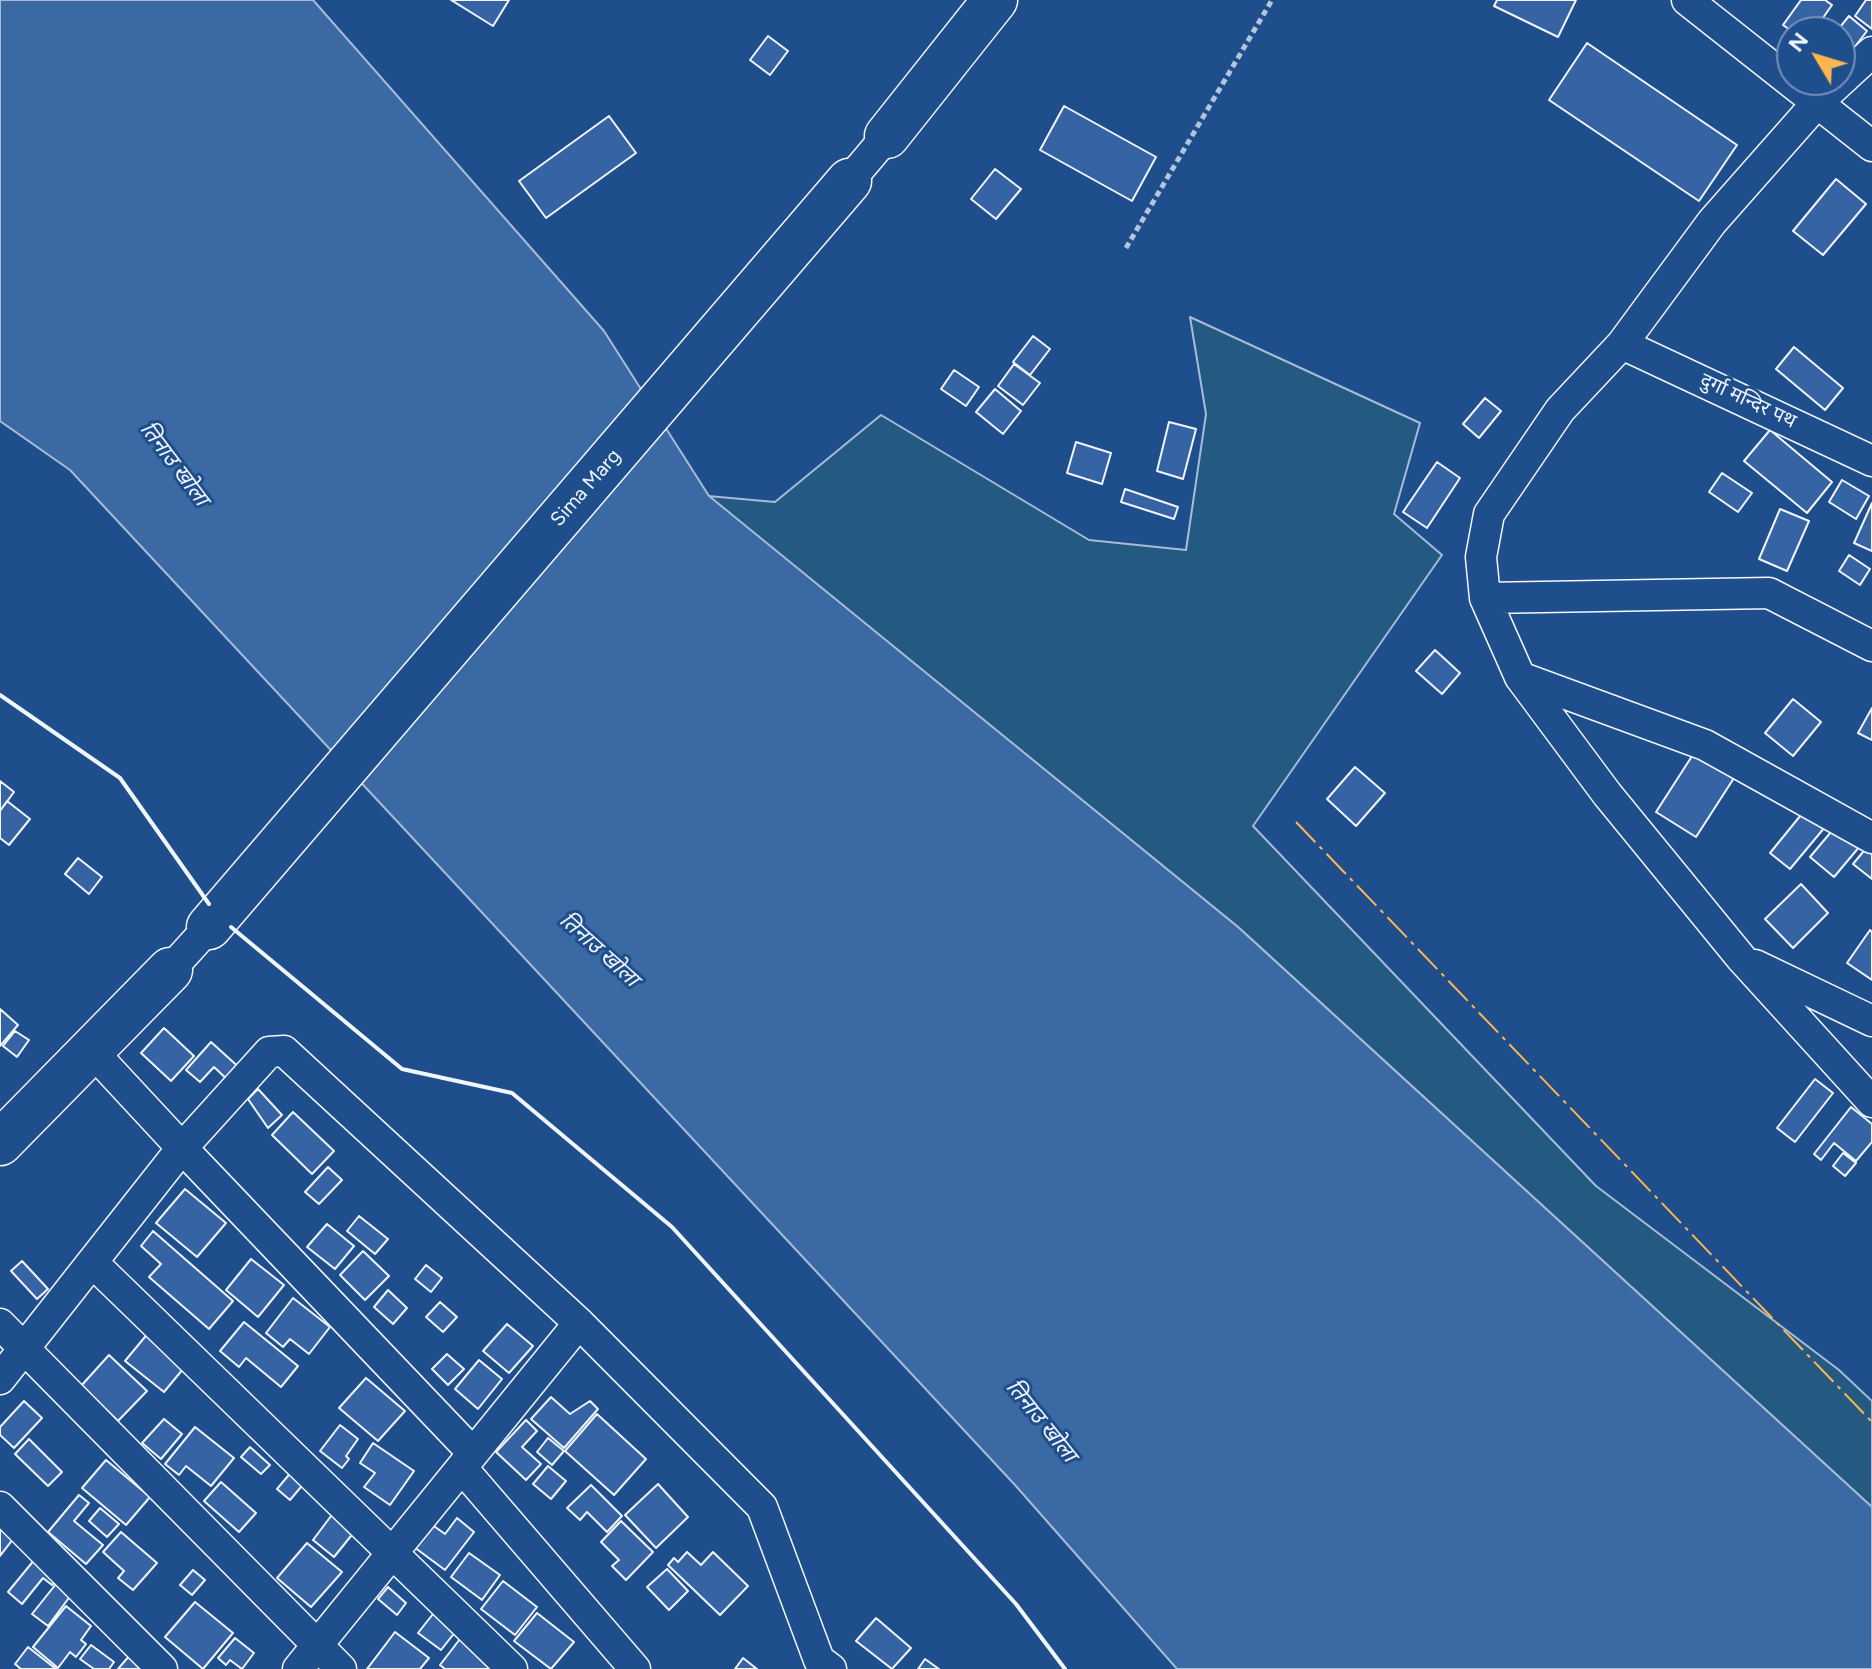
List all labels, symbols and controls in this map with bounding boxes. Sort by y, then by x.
north arrow [1776,16,1856,96]
text: N [1782,27,1814,57]
street label: दुर्गा मन्दिर पथ [1696,368,1800,434]
water label: तिनाउ खोला [134,417,214,511]
street label: Sima Marg [546,444,626,532]
water label: तिनाउ खोला [554,907,644,993]
water label: तिनाउ खोला [1000,1375,1082,1467]

